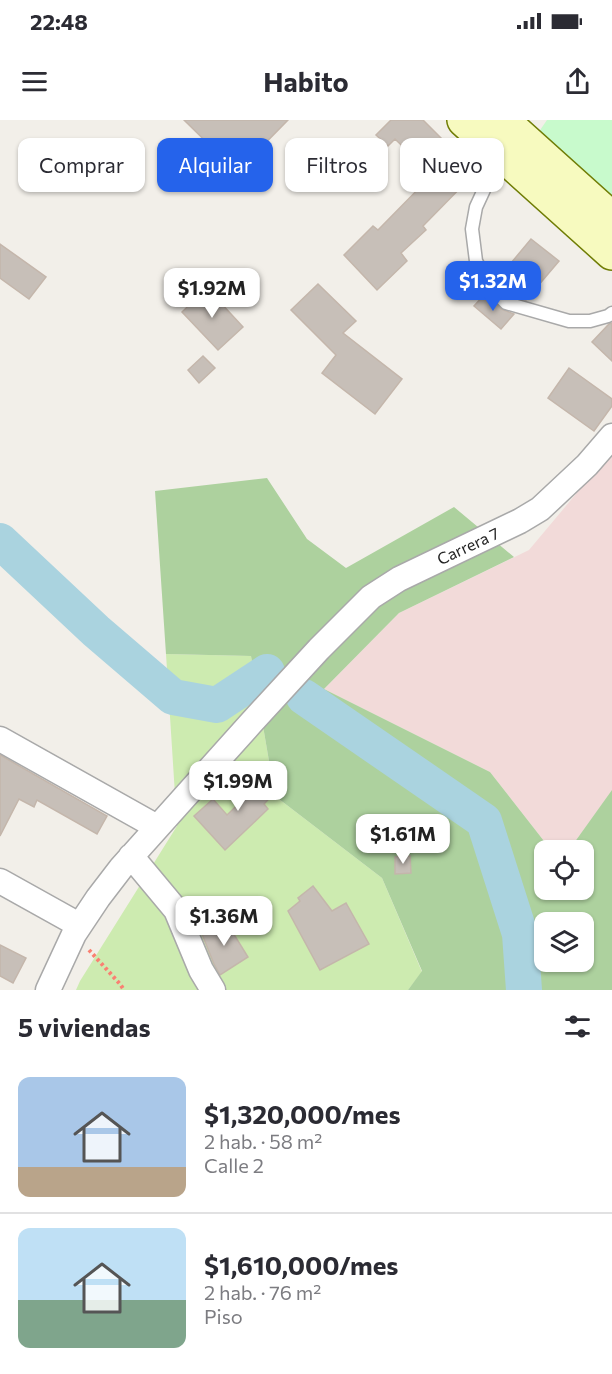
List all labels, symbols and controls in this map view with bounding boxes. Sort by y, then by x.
text: 22:48 [30,8,88,35]
icon: menu [18,65,51,98]
text: Habito [263,65,349,98]
icon: share [561,65,594,98]
chip: Comprar [18,138,145,192]
chip: Alquilar [157,138,273,192]
chip: Filtros [285,138,388,192]
chip: Nuevo [400,138,504,192]
pin: $1.32M [444,261,542,312]
pin: $1.92M [163,268,261,319]
text: $1.32M [459,268,527,292]
text: $1.92M [178,275,246,299]
street label: Carrera 7 [434,523,502,568]
pin: $1.99M [189,761,287,812]
text: $1.99M [203,768,273,792]
pin: $1.61M [354,814,452,865]
text: $1.61M [370,821,436,845]
map controls [534,840,594,972]
button: locate [534,840,594,900]
pin: $1.36M [175,896,273,947]
text: $1.36M [189,903,259,927]
button: layers [534,912,594,972]
icon: filters [561,1010,594,1043]
text: 5 viviendas [18,1011,151,1042]
text: $1,320,000/mes [204,1098,401,1129]
icon: home [66,1101,138,1173]
text: 2 hab. · 58 m² [204,1129,322,1153]
text: Calle 2 [204,1153,264,1177]
text: $1,610,000/mes [204,1249,398,1280]
icon: home [66,1252,138,1324]
text: 2 hab. · 76 m² [204,1280,321,1304]
text: Piso [204,1304,243,1328]

